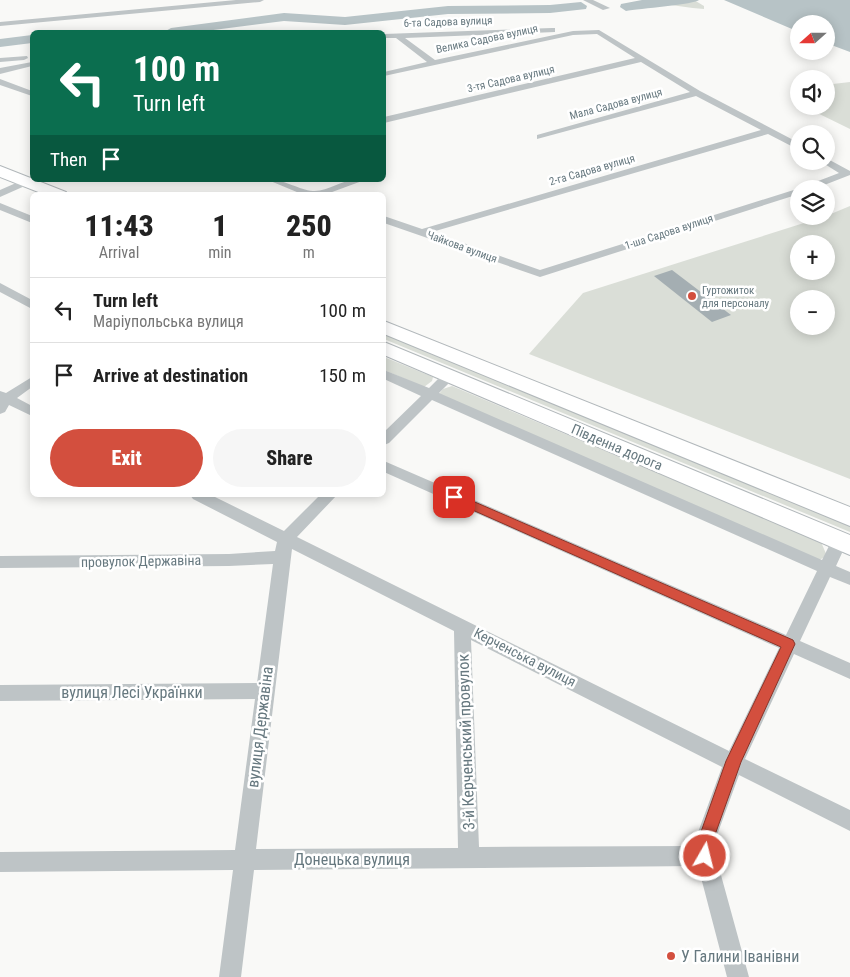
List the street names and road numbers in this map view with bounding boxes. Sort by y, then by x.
street label: 6-та Садова вулиця [403,14,493,30]
street label: Велика Садова вулиця [435,22,539,56]
street label: 3-тя Садова вулиця [466,63,556,95]
street label: Мала Садова вулиця [568,85,664,123]
street label: 2-га Садова вулиця [548,152,636,188]
street label: 1-ша Садова вулиця [623,212,715,252]
street label: Чайкова вулиця [425,228,499,266]
street label: Південна дорога [569,421,665,473]
street label: провулок Державіна [81,552,201,570]
street label: Керченська вулиця [471,624,579,690]
street label: 3-й Керченський провулок [453,653,479,830]
street label: вулиця Державіна [243,665,277,789]
street label: вулиця Лесі Українки [61,683,203,702]
street label: Донецька вулиця [294,850,410,869]

